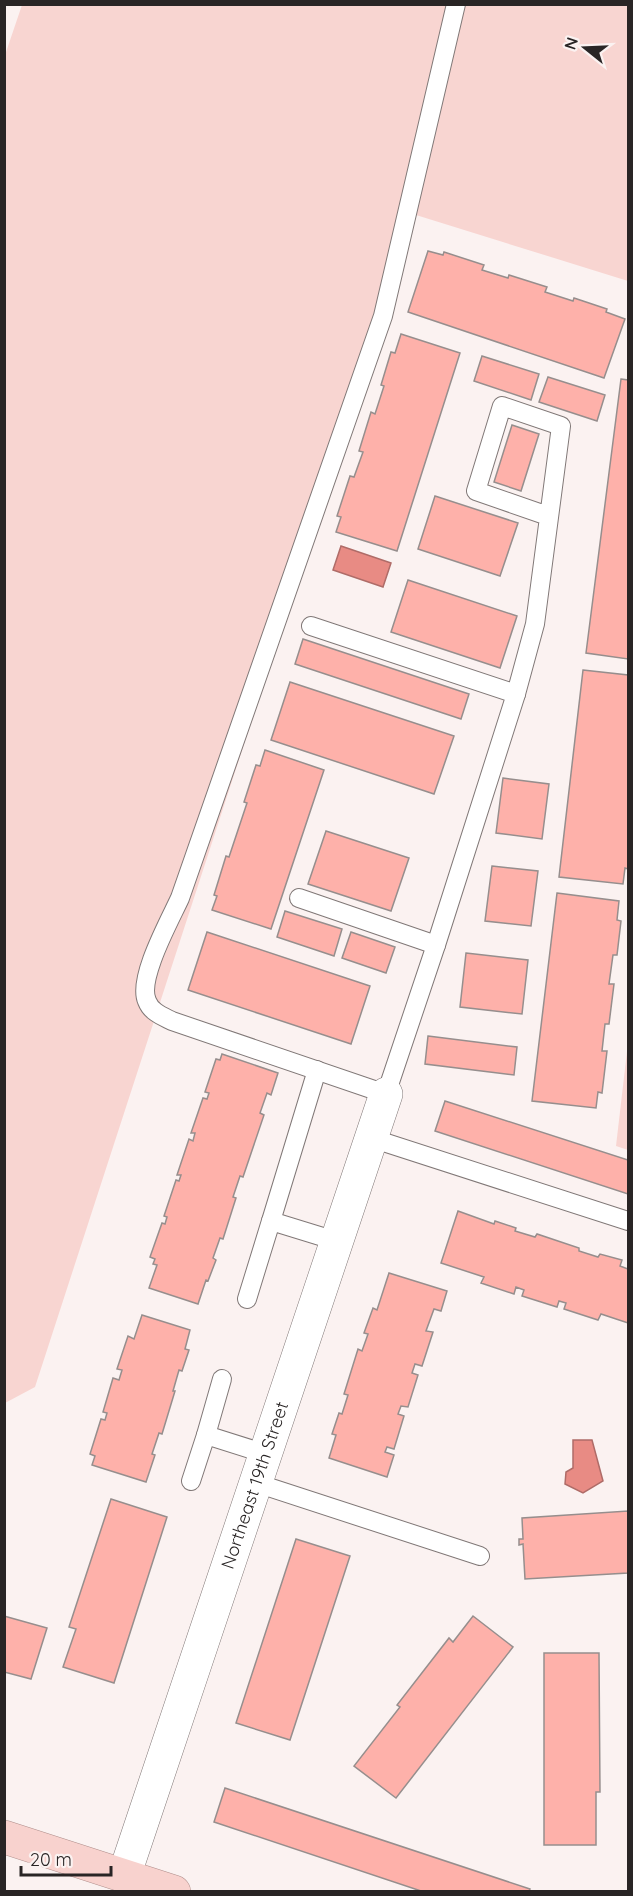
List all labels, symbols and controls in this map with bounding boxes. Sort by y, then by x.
north arrow [555,18,615,78]
text: N [559,35,582,52]
street label: Northeast 19th Street [216,1398,293,1572]
scale bar [21,1839,111,1877]
text: 20 m [30,1848,72,1871]

